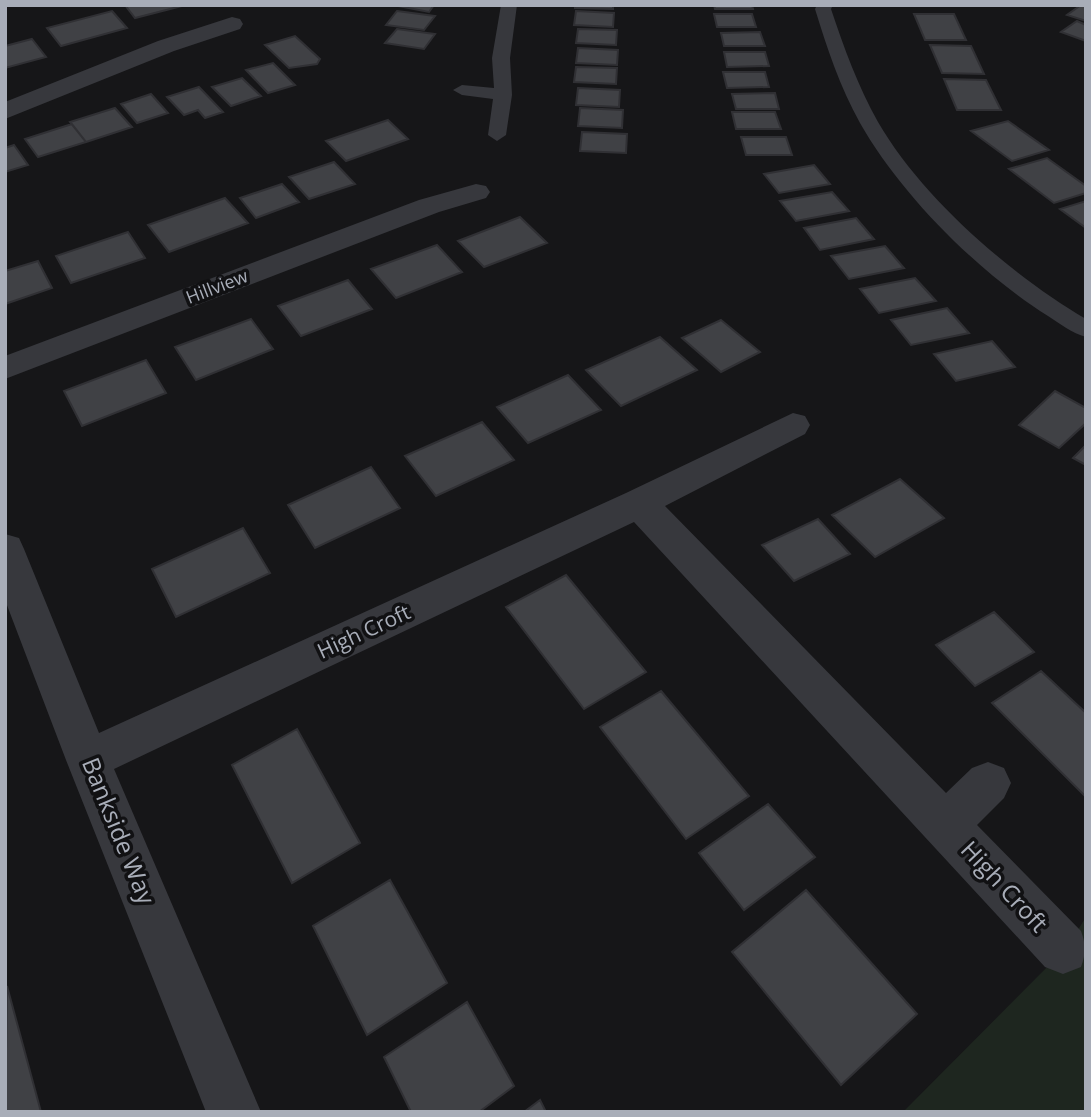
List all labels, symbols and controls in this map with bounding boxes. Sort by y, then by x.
street label: Hillview [182,263,251,309]
street label: High Croft [313,597,415,665]
street label: Bankside Way [75,752,164,910]
street label: High Croft [954,833,1056,939]

